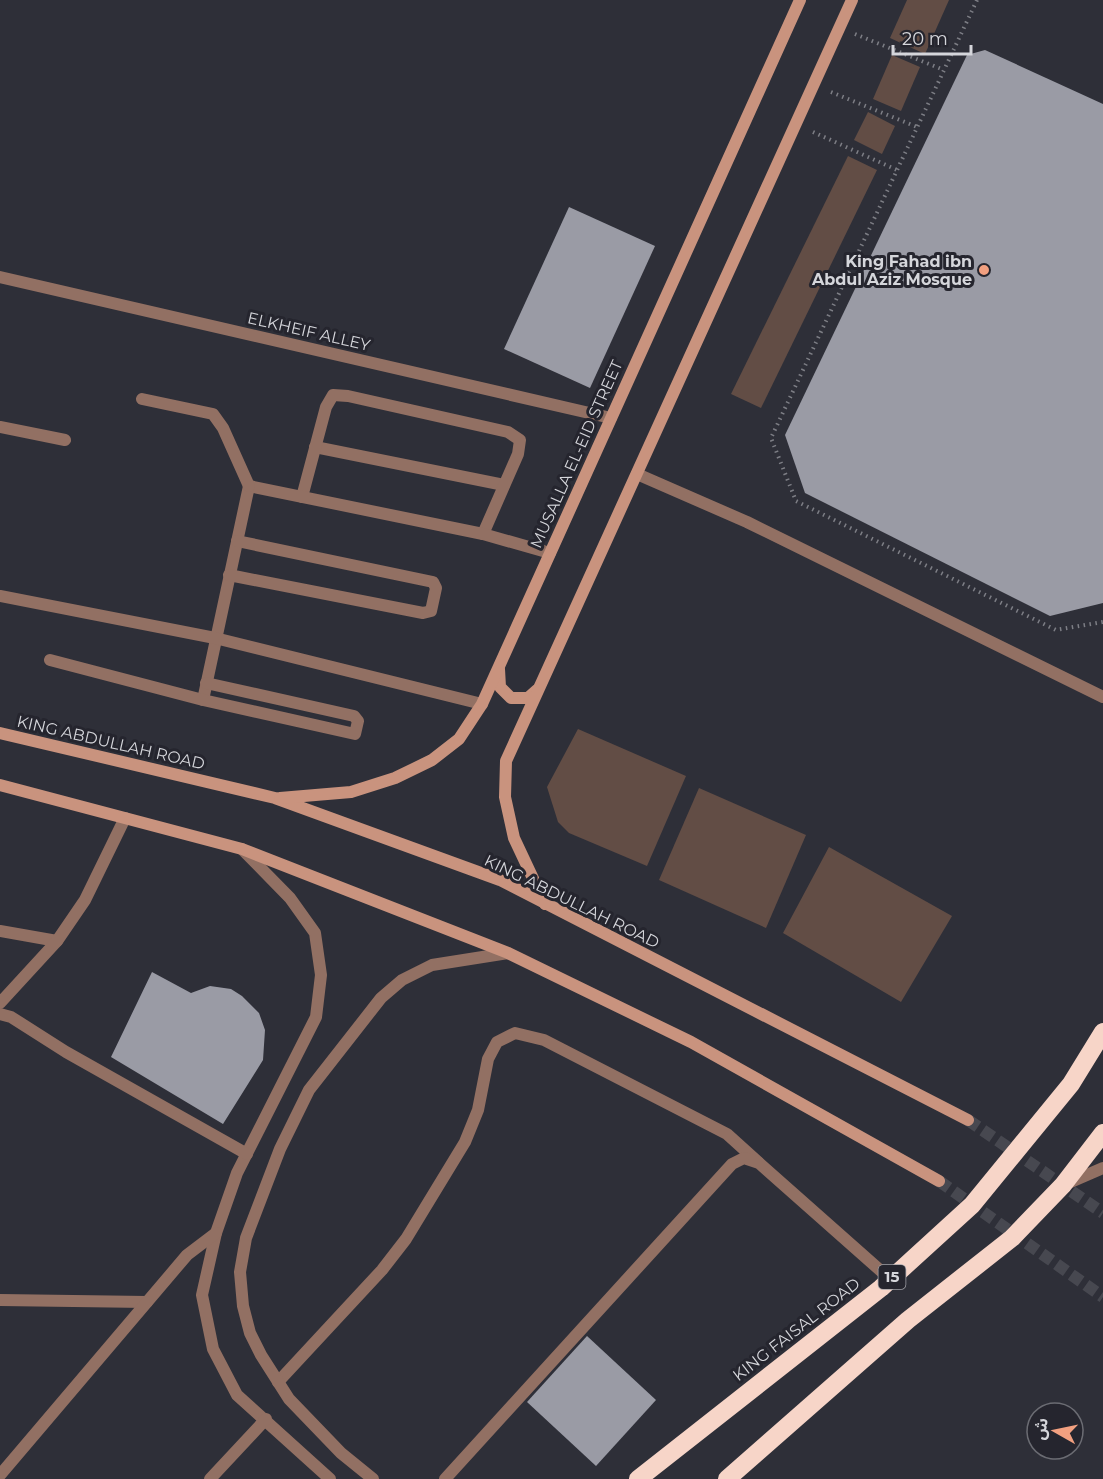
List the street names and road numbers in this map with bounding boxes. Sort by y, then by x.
street label: ELKHEIF ALLEY [246,308,373,355]
street label: MUSALLA EL-EID STREET [526,357,627,551]
street label: KING ABDULLAH ROAD [15,712,207,773]
street label: KING ABDULLAH ROAD [481,851,662,952]
road number: 15 [878,1265,906,1289]
street label: KING FAISAL ROAD [729,1274,864,1385]

